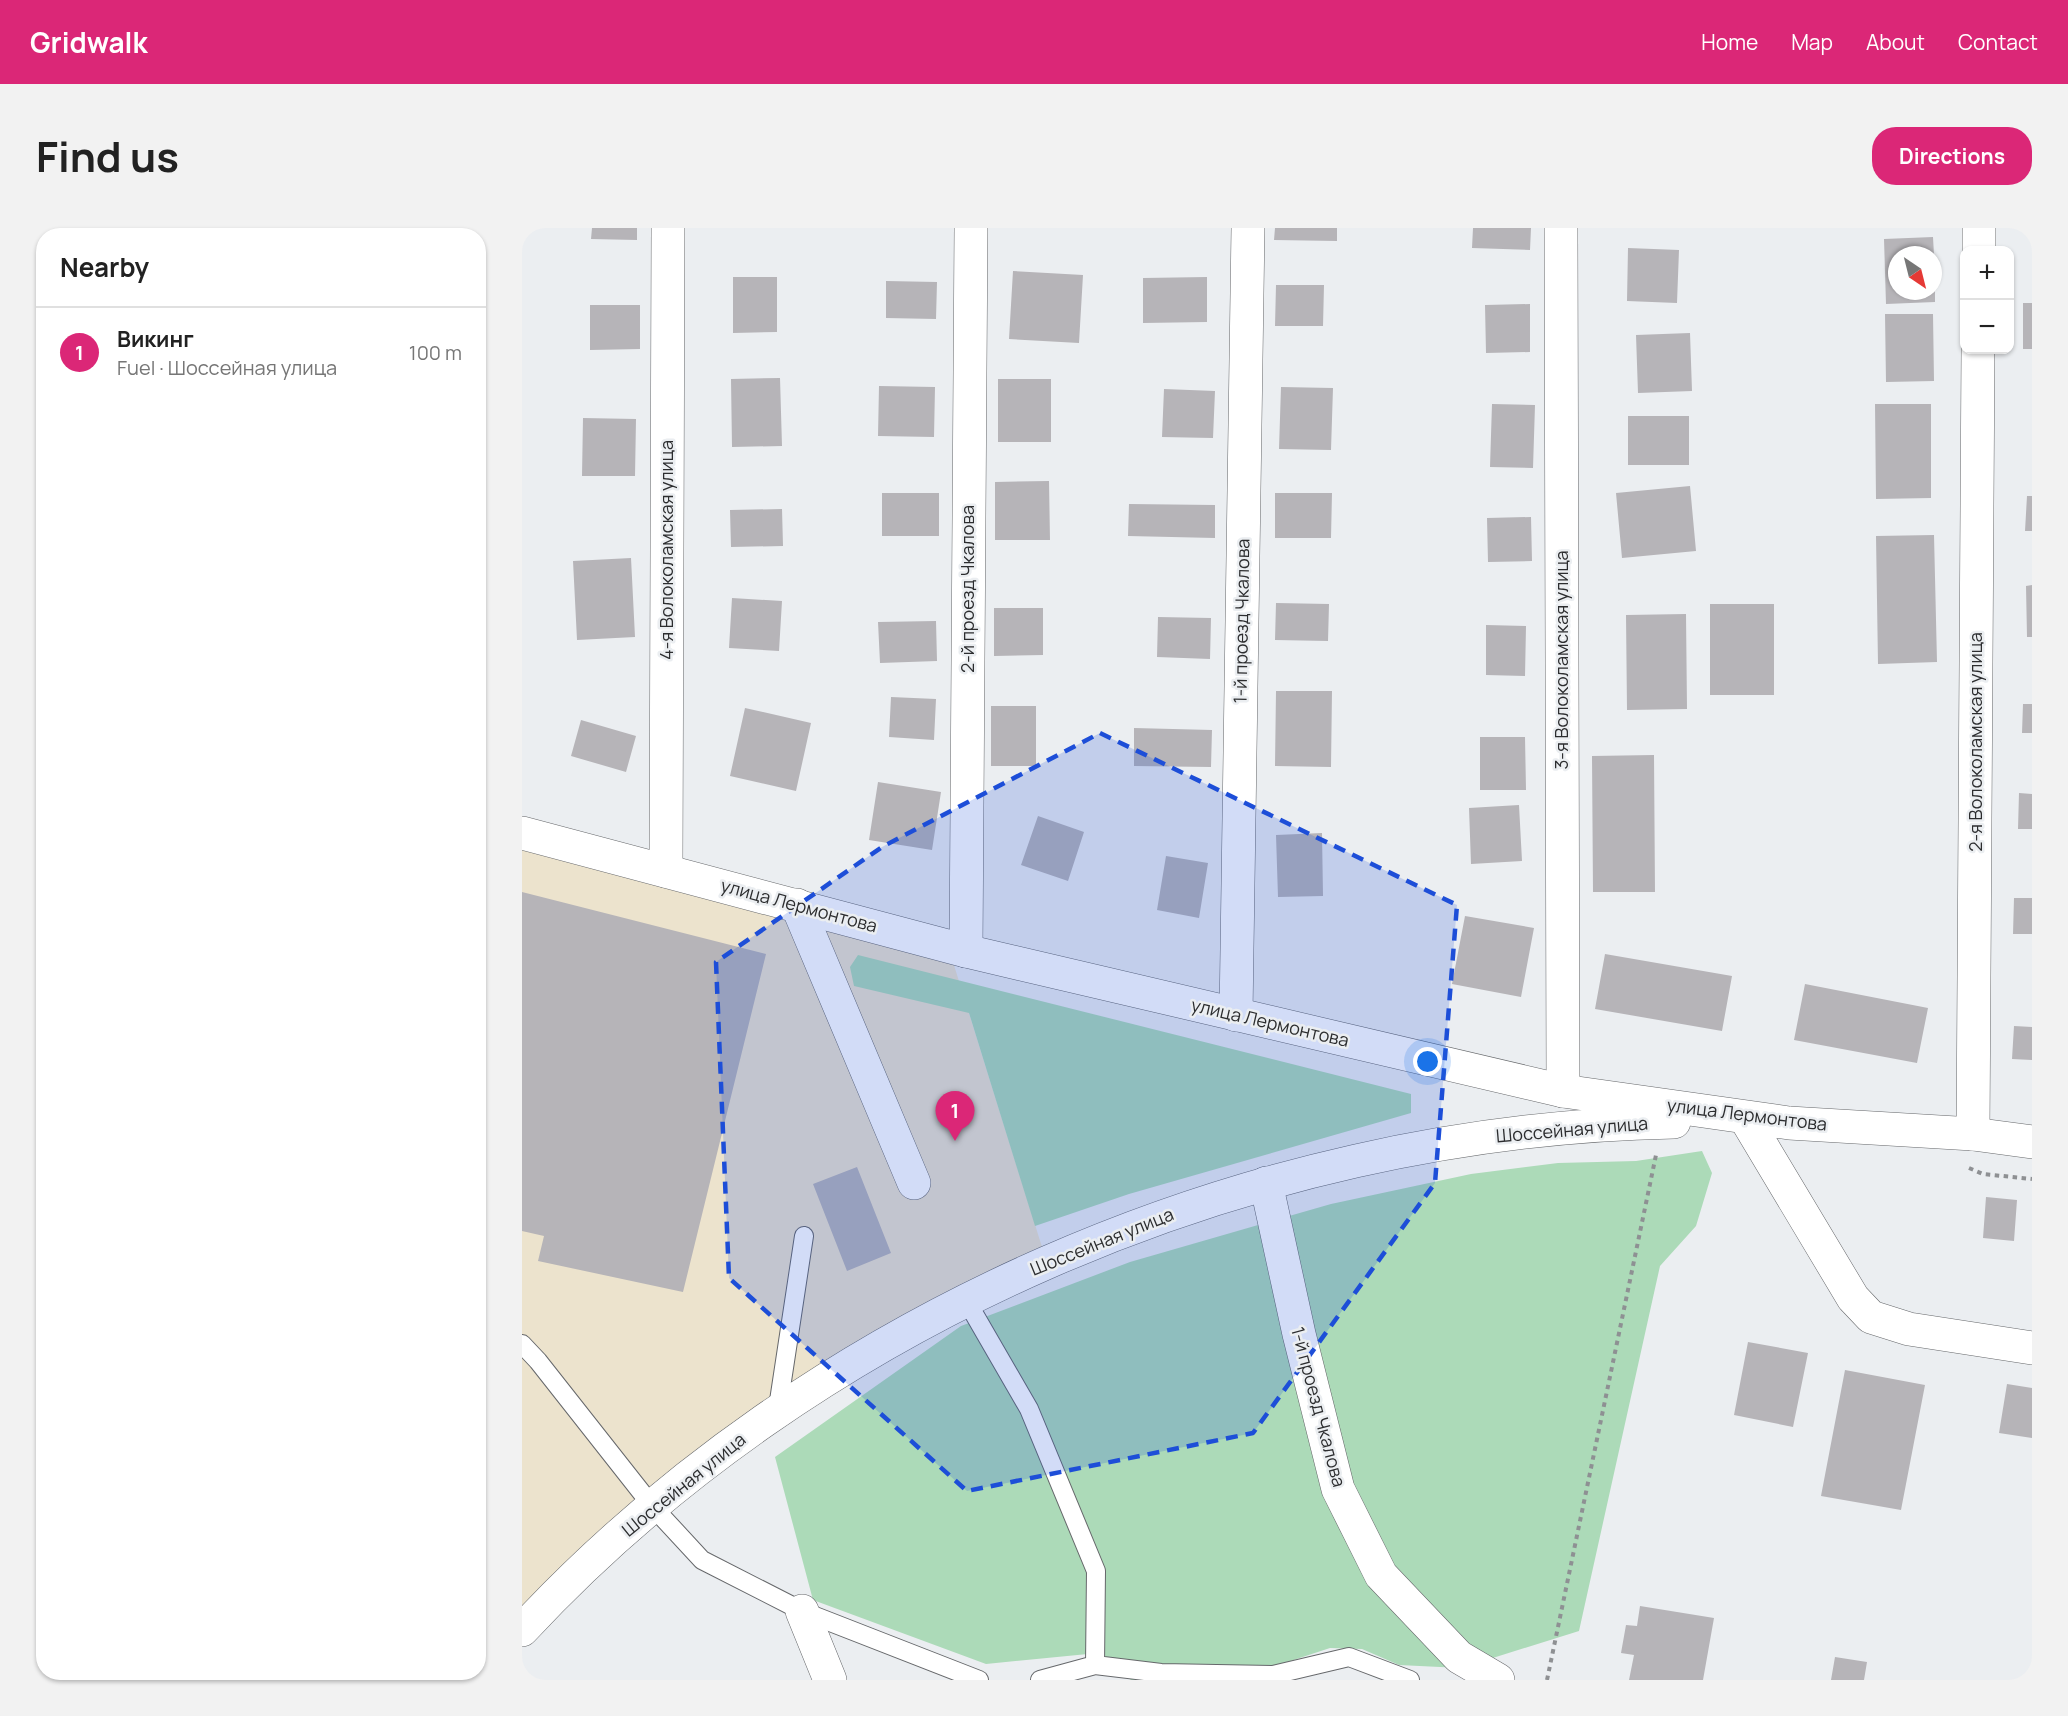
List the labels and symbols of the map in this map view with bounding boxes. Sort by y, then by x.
north arrow [1888,246,1942,300]
street label: 4-я Волоколамская улица [654,440,678,660]
street label: 2-й проезд Чкалова [955,505,979,673]
street label: 1-й проезд Чкалова [1228,538,1254,704]
street label: 3-я Волоколамская улица [1549,550,1573,770]
street label: 2-я Волоколамская улица [1963,632,1987,852]
street label: улица Лермонтова [718,873,880,937]
street label: улица Лермонтова [1189,992,1351,1052]
your location [1413,1047,1442,1076]
pin: 1 [936,1092,974,1141]
street label: улица Лермонтова [1666,1092,1829,1136]
street label: Шоссейная улица [1495,1110,1649,1148]
street label: Шоссейная улица [1026,1201,1177,1281]
street label: 1-й проезд Чкалова [1286,1324,1352,1489]
street label: Шоссейная улица [617,1427,750,1542]

